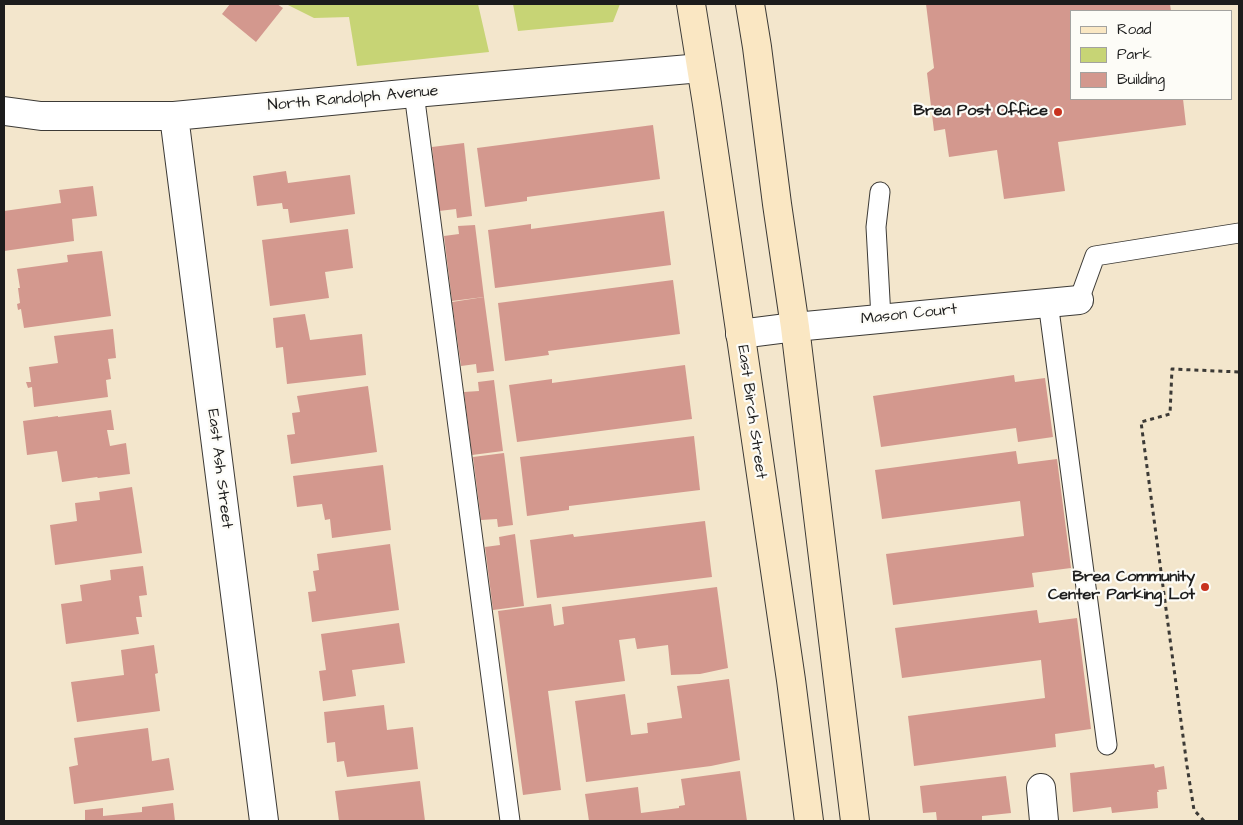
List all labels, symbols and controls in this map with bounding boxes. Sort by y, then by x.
legend [1070,10,1233,100]
text: Road [1117,19,1151,40]
text: Park [1117,44,1152,65]
text: Building [1117,69,1165,90]
street label: North Randolph Avenue [267,82,439,116]
place label: Brea Post Office [914,102,1048,122]
marker: Brea Post Office [1052,106,1064,118]
street label: Mason Court [860,300,958,330]
street label: East Birch Street [732,344,770,480]
street label: East Ash Street [202,408,236,530]
place label: Brea Community Center Parking Lot [1048,568,1195,606]
marker: Brea Community Center Parking Lot [1199,581,1211,593]

